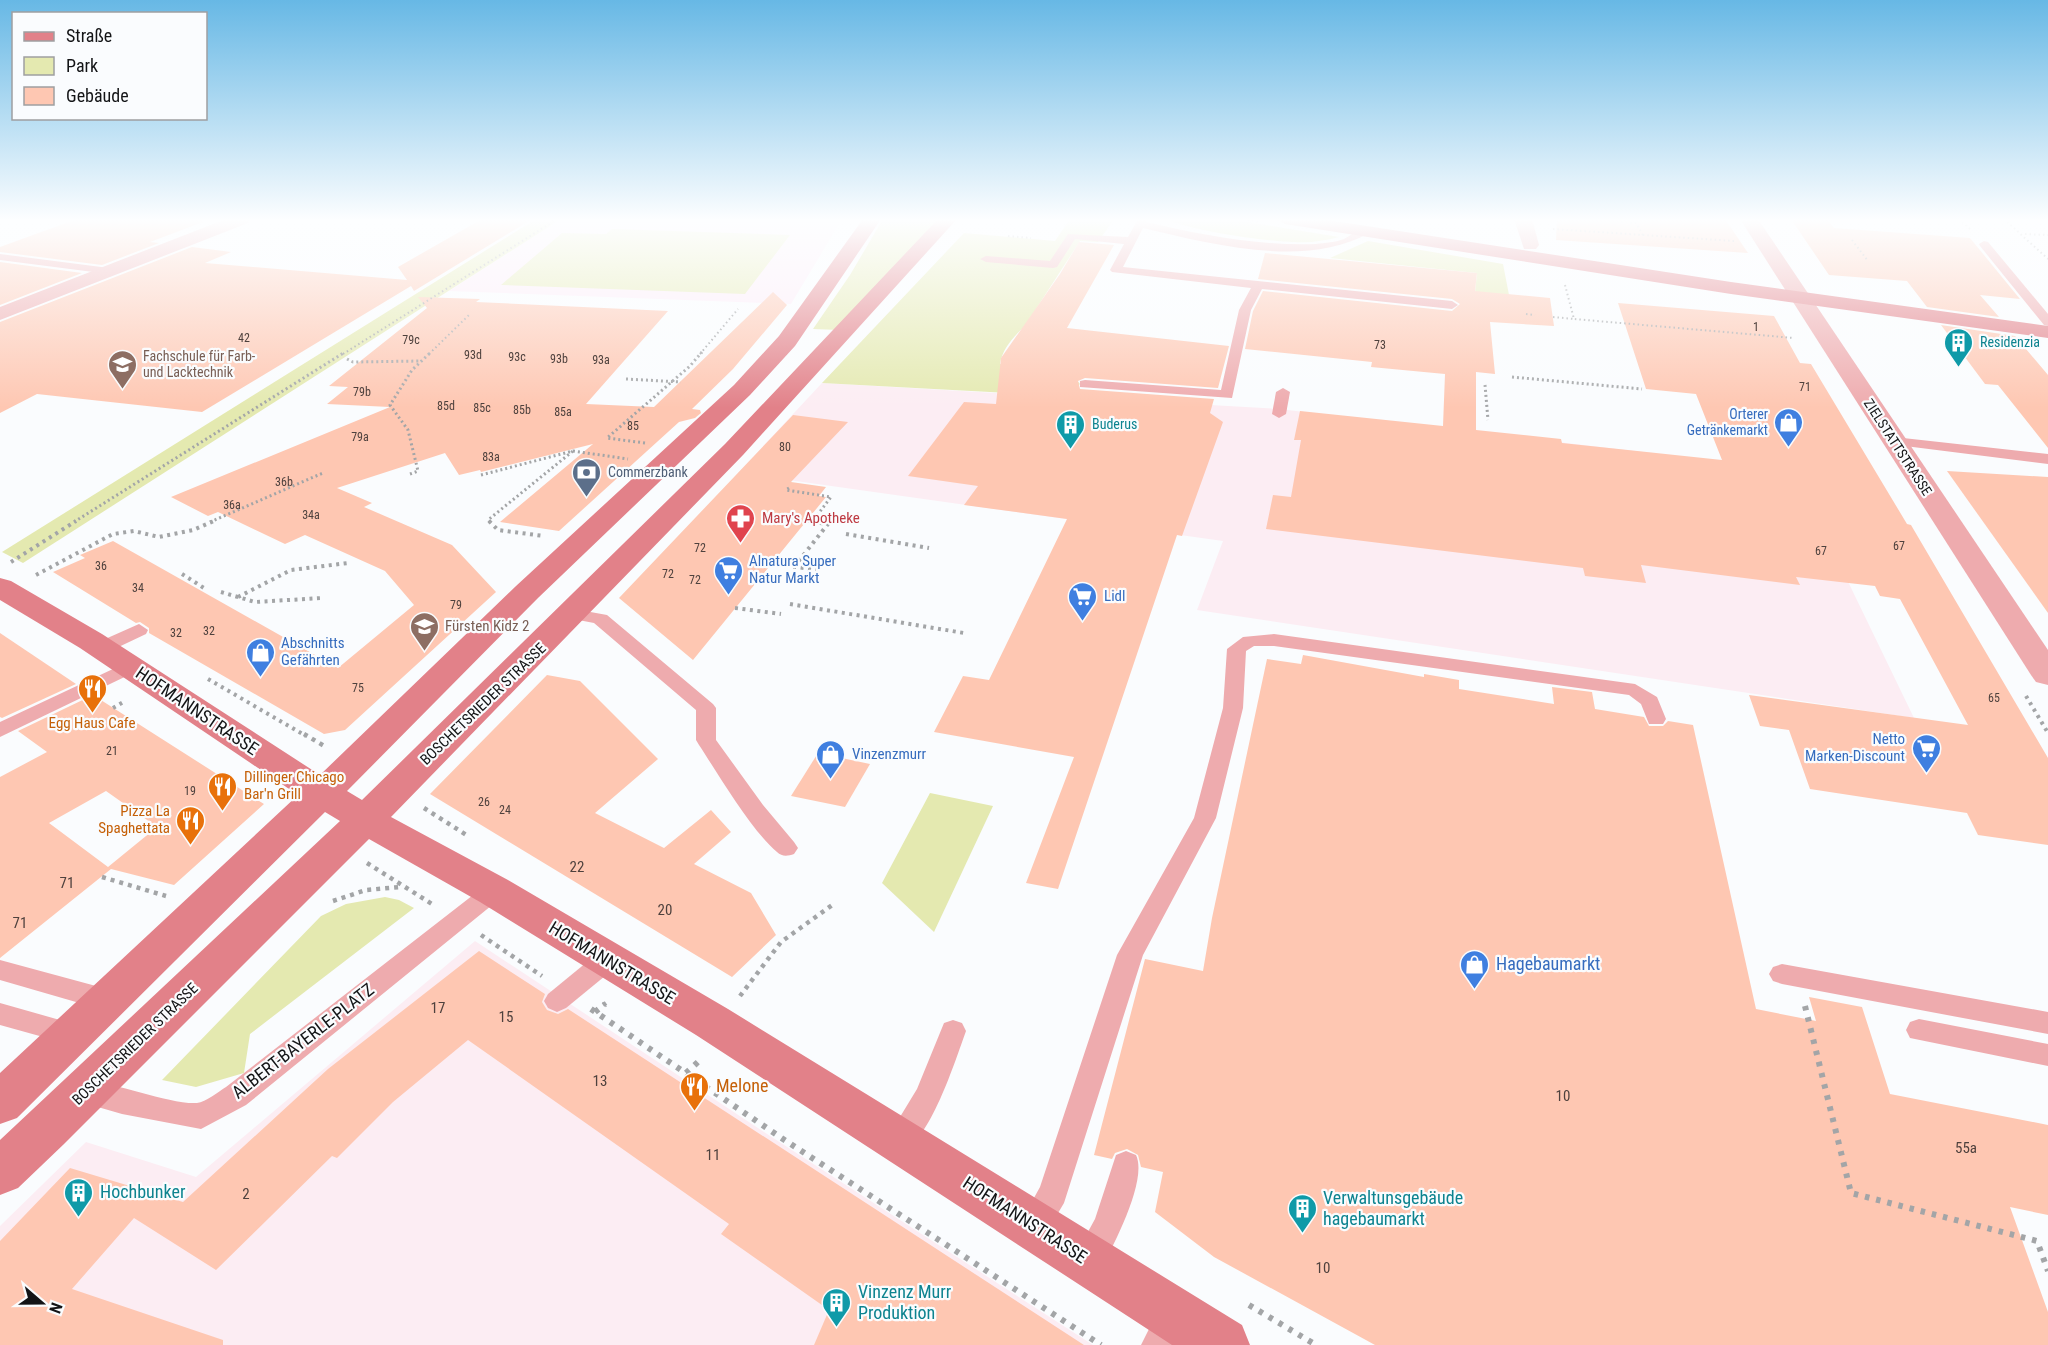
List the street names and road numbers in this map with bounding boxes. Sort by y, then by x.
street label: ZIELSTATTSTRASSE [1861,396,1935,498]
street label: BOSCHETSRIEDER STRASSE [416,639,550,769]
street label: HOFMANNSTRASSE [132,662,263,759]
street label: HOFMANNSTRASSE [545,917,679,1009]
street label: BOSCHETSRIEDER STRASSE [68,979,202,1109]
street label: ALBERT-BAYERLE-PLATZ [228,979,378,1103]
street label: HOFMANNSTRASSE [959,1172,1091,1267]

